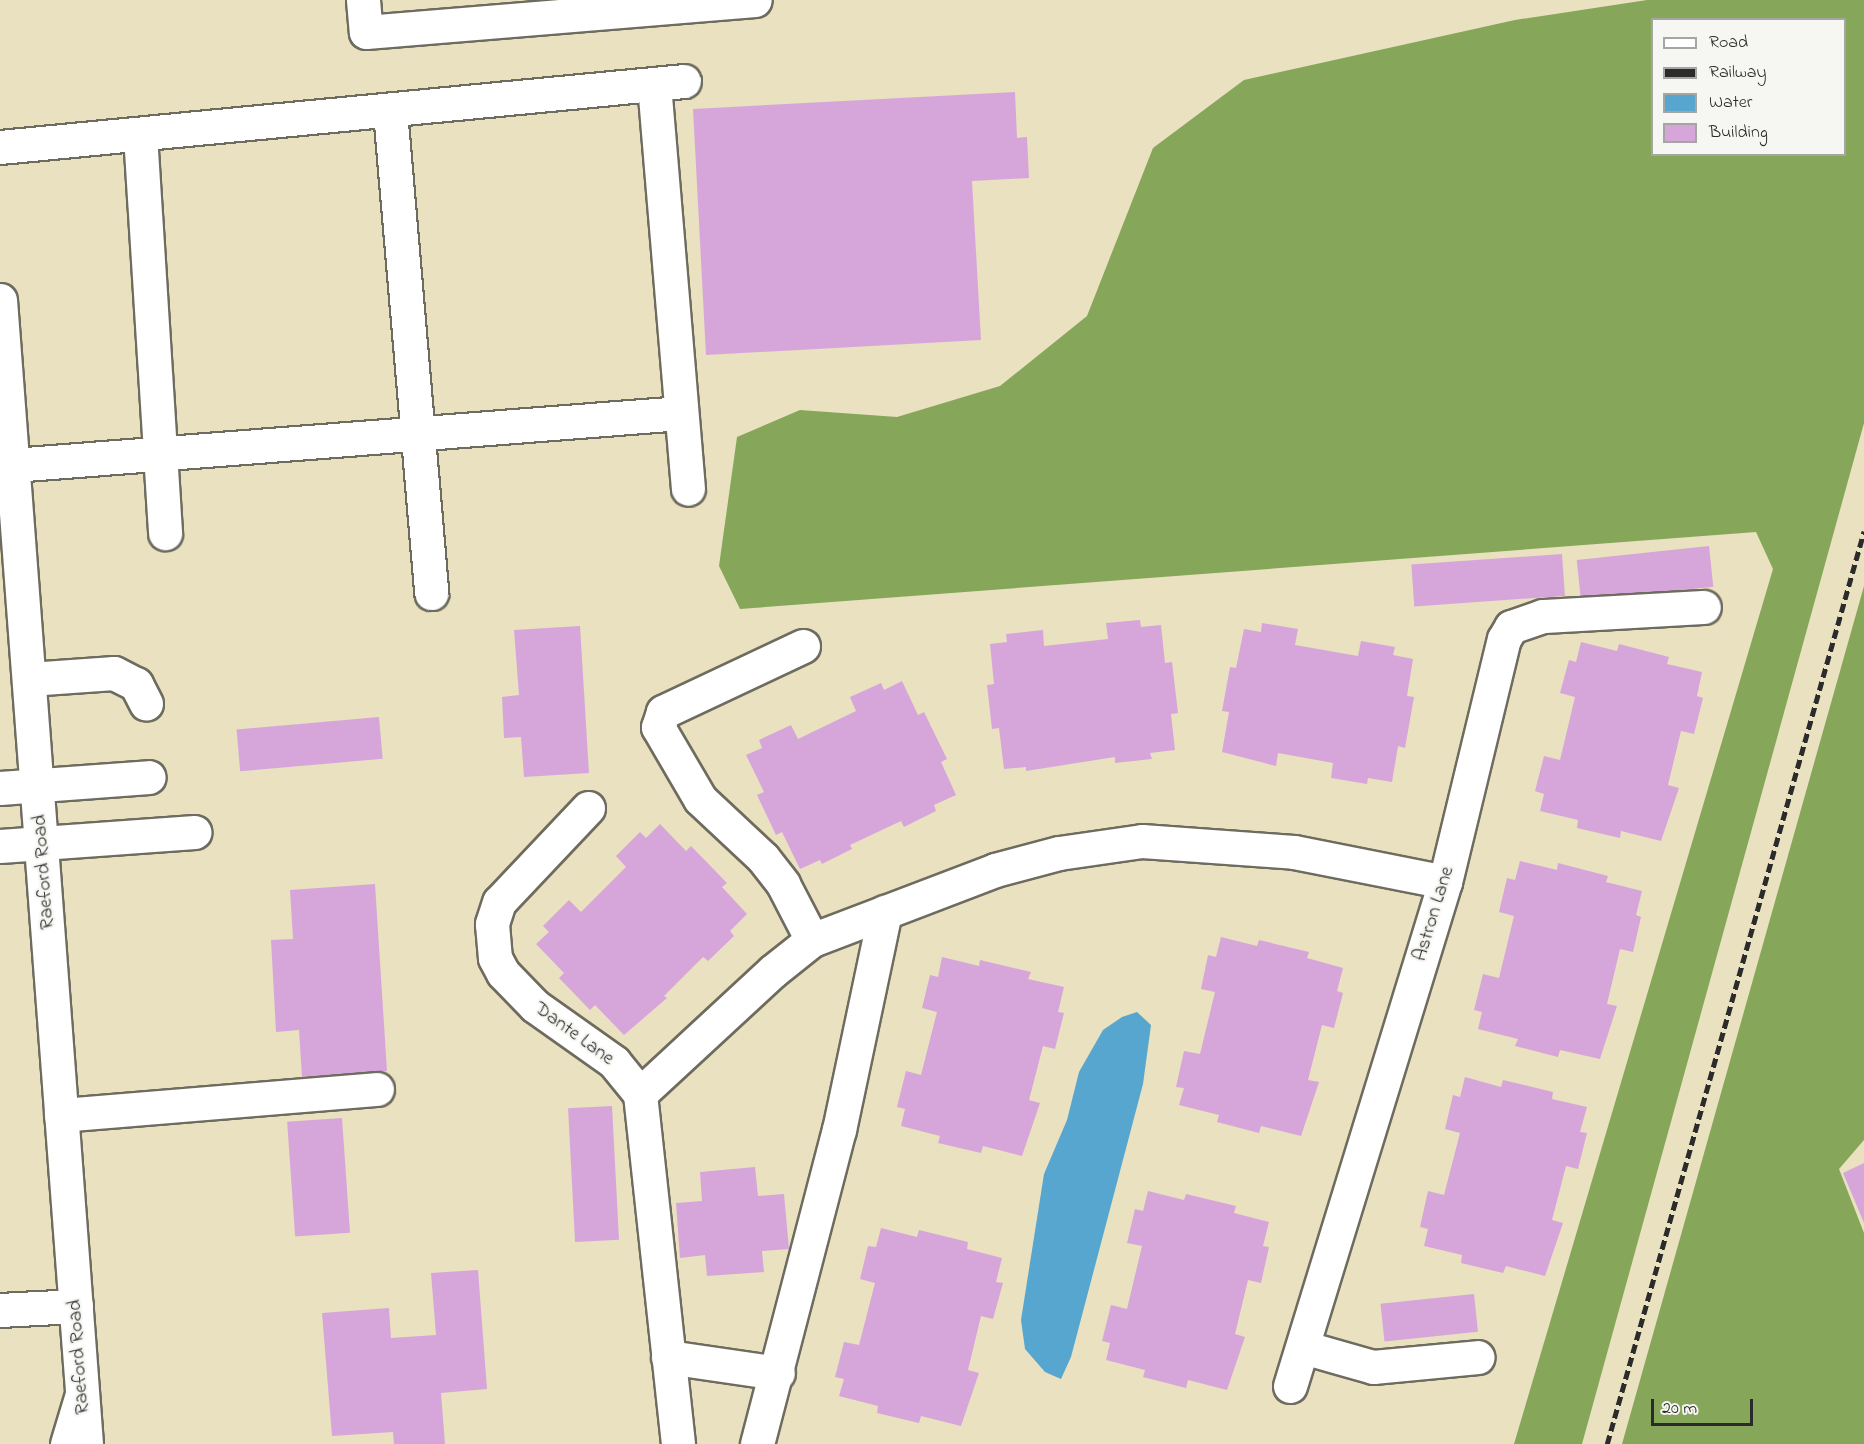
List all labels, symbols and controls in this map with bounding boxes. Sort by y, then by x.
legend [1651,18,1846,156]
text: Road [1709,30,1748,56]
text: Railway [1709,60,1766,86]
text: Water [1709,90,1752,116]
text: Building [1709,120,1768,146]
street label: Raeford Road [28,814,60,930]
street label: Astron Lane [1408,864,1460,964]
street label: Dante Lane [529,997,619,1071]
street label: Raeford Road [63,1299,95,1415]
scale bar [1654,1387,1756,1425]
text: 20 m [1662,1396,1697,1422]

